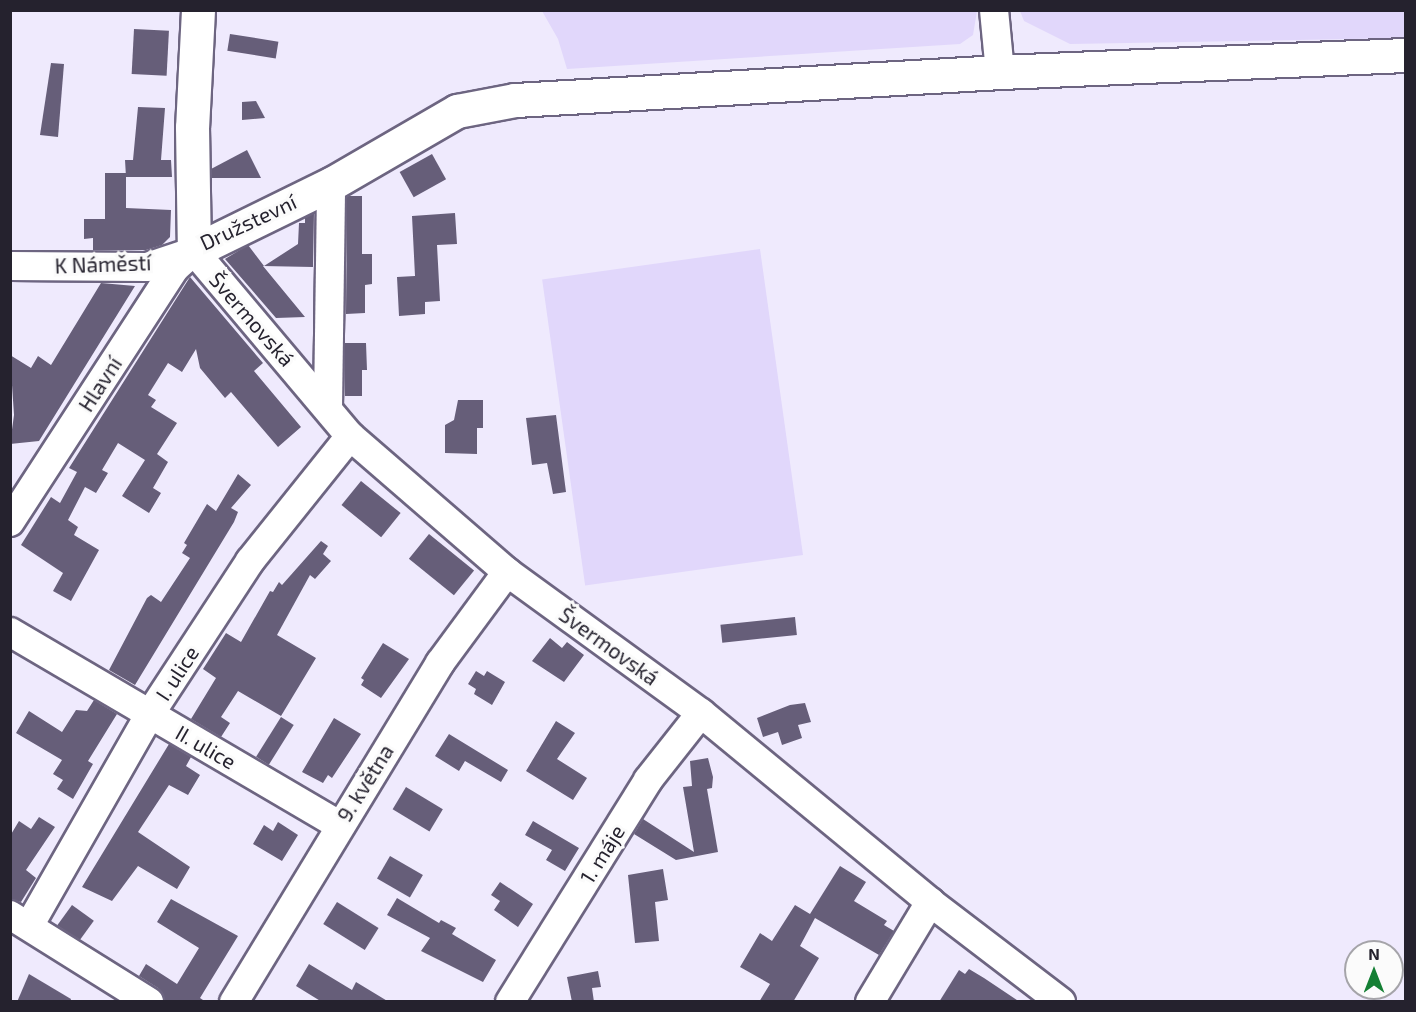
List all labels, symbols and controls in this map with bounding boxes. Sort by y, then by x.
street label: Družstevní [196,189,300,255]
street label: K Náměstí [54,250,152,278]
street label: Švermovská [204,267,300,371]
street label: Hlavní [73,352,127,416]
street label: Švermovská [554,602,664,690]
street label: I. ulice [150,641,204,705]
street label: II. ulice [171,720,241,774]
street label: 9. května [331,740,399,826]
street label: 1. máje [574,820,630,888]
north arrow [1344,940,1404,1000]
text: N [1368,944,1380,963]

